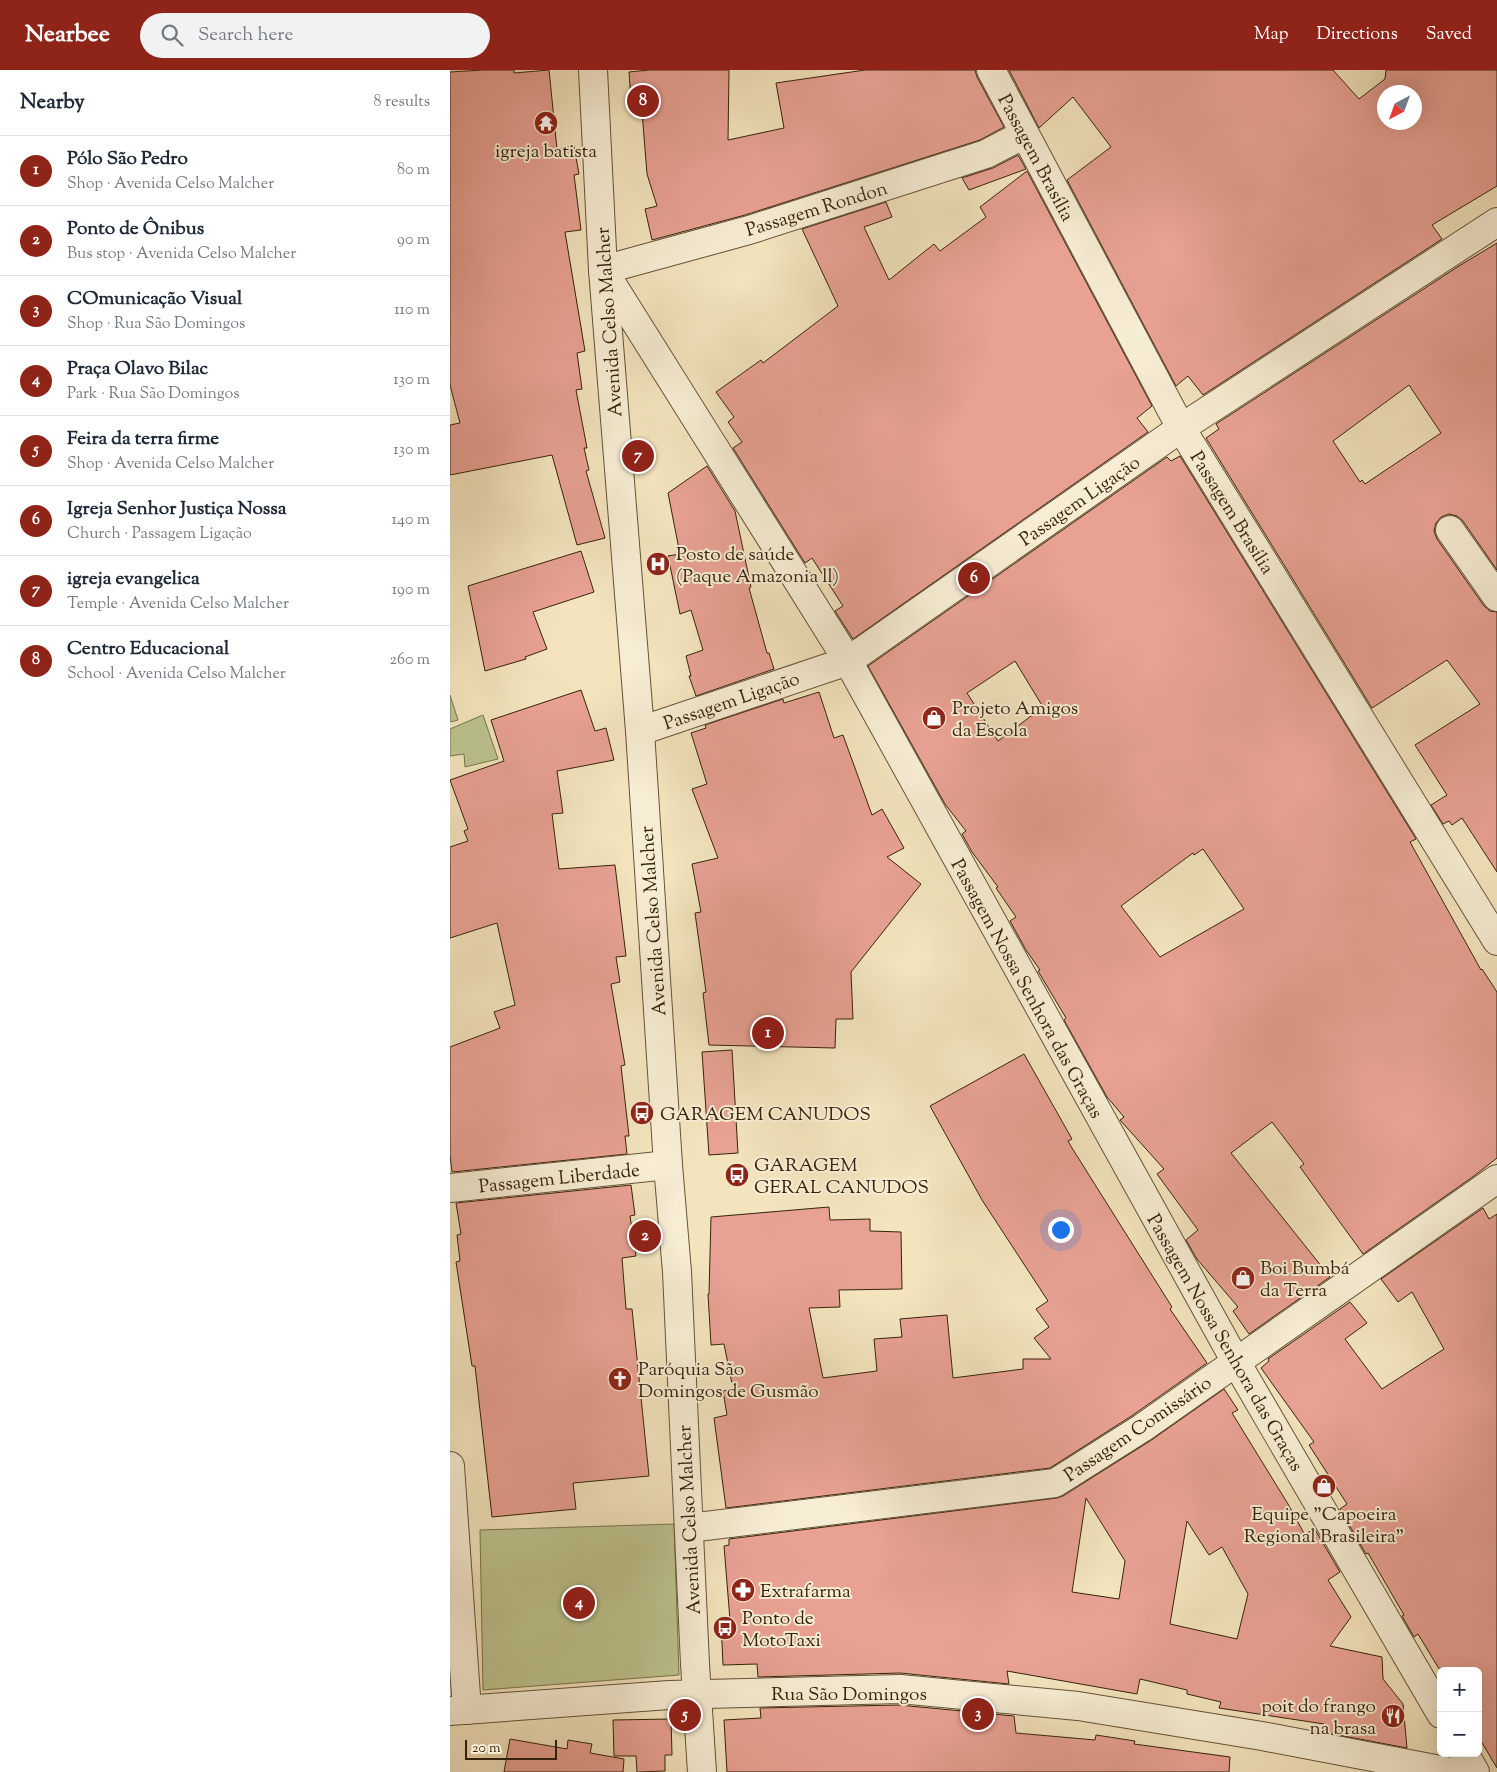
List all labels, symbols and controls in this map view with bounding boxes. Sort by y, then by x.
search box [140,13,490,58]
text: Nearbee [25,18,110,52]
icon: search [158,21,186,49]
text: Search here [198,22,293,49]
text: Map [1254,22,1289,48]
text: Directions [1317,22,1398,48]
text: Saved [1426,22,1472,48]
pin: 8 [627,82,659,120]
north arrow [1377,85,1422,130]
text: Nearby [20,88,85,118]
street label: Passagem Brasília [990,90,1080,227]
text: 8 results [374,91,430,114]
temple icon: igreja batista [533,110,559,136]
place label: igreja batista [495,139,597,166]
text: Pólo São Pedro [67,146,188,173]
text: 1 [33,159,39,182]
text: 80 m [397,159,430,182]
text: Shop · Avenida Celso Malcher [67,173,274,196]
street label: Passagem Rondon [742,176,891,245]
text: Ponto de Ônibus [67,216,204,243]
street label: Avenida Celso Malcher [590,226,631,418]
text: 2 [32,229,40,252]
text: 90 m [397,229,430,252]
text: Bus stop · Avenida Celso Malcher [67,243,296,266]
text: COmunicação Visual [67,286,242,313]
text: 3 [33,299,39,322]
text: 110 m [394,299,430,322]
text: Shop · Rua São Domingos [67,313,245,336]
text: Praça Olavo Bilac [67,356,208,383]
text: 4 [32,369,40,392]
text: 130 m [393,369,430,392]
text: Park · Rua São Domingos [67,383,240,406]
text: Feira da terra firme [67,426,219,453]
pin: 7 [622,437,654,475]
text: 5 [33,439,39,462]
text: 130 m [393,439,430,462]
street label: Passagem Brasília [1182,447,1280,580]
street label: Passagem Ligação [1014,450,1147,554]
text: Shop · Avenida Celso Malcher [67,453,274,476]
text: Igreja Senhor Justiça Nossa [67,496,286,523]
text: 6 [32,509,40,532]
text: 140 m [392,509,430,532]
text: Church · Passagem Ligação [67,523,252,546]
place label: Posto de saúde (Paque Amazonia ll) [676,542,839,591]
hospital icon: Posto de saúde (Paque Amazonia ll) [645,551,671,577]
pin: 6 [958,559,990,597]
text: igreja evangelica [67,566,200,593]
text: 7 [32,579,40,602]
text: 190 m [392,579,430,602]
text: Temple · Avenida Celso Malcher [67,593,289,616]
text: Centro Educacional [67,636,229,663]
text: 8 [32,649,40,672]
text: 260 m [389,649,430,672]
text: School · Avenida Celso Malcher [67,663,286,686]
street label: Passagem Ligação [660,666,804,738]
place label: Projeto Amigos da Escola [952,696,1078,745]
shop icon: Projeto Amigos da Escola [921,705,947,731]
street label: Avenida Celso Malcher [634,825,675,1017]
street label: Passagem Nossa Senhora das Graças [943,854,1109,1124]
pin: 1 [752,1014,784,1052]
bus stop icon: GARAGEM CANUDOS [629,1100,655,1126]
place label: GARAGEM CANUDOS [660,1102,871,1129]
place label: GARAGEM GERAL CANUDOS [754,1153,929,1202]
street label: Passagem Liberdade [477,1158,641,1201]
bus stop icon: GARAGEM GERAL CANUDOS [724,1162,750,1188]
street label: Passagem Nossa Senhora das Graças [1139,1210,1309,1477]
pin: 2 [629,1217,661,1255]
your location [1048,1217,1074,1243]
place label: Boi Bumbá da Terra [1260,1256,1350,1305]
shop icon: Boi Bumbá da Terra [1230,1265,1256,1291]
place label: Paróquia São Domingos de Gusmão [638,1357,819,1406]
church icon: Paróquia São Domingos de Gusmão [607,1366,633,1392]
street label: Passagem Comissário [1059,1371,1218,1490]
street label: Avenida Celso Malcher [672,1424,709,1616]
shop icon: Equipe "Capoeira Regional Brasileira" [1311,1473,1337,1499]
place label: Equipe "Capoeira Regional Brasileira" [1244,1502,1404,1551]
pharmacy icon: Extrafarma [730,1577,756,1603]
place label: Extrafarma [760,1579,851,1606]
pin: 4 [563,1584,595,1622]
place label: Ponto de MotoTaxi [742,1606,821,1655]
bus stop icon: Ponto de MotoTaxi [712,1615,738,1641]
map controls [1437,1667,1482,1757]
button: + [1437,1667,1482,1712]
street label: Rua São Domingos [771,1682,927,1709]
place label: poit do frango na brasa [1261,1694,1376,1743]
pin: 3 [962,1695,994,1733]
pin: 5 [669,1696,701,1734]
restaurant icon: poit do frango na brasa [1380,1703,1406,1729]
button: − [1437,1712,1482,1757]
scale bar [465,1737,558,1760]
text: 20 m [472,1739,501,1759]

